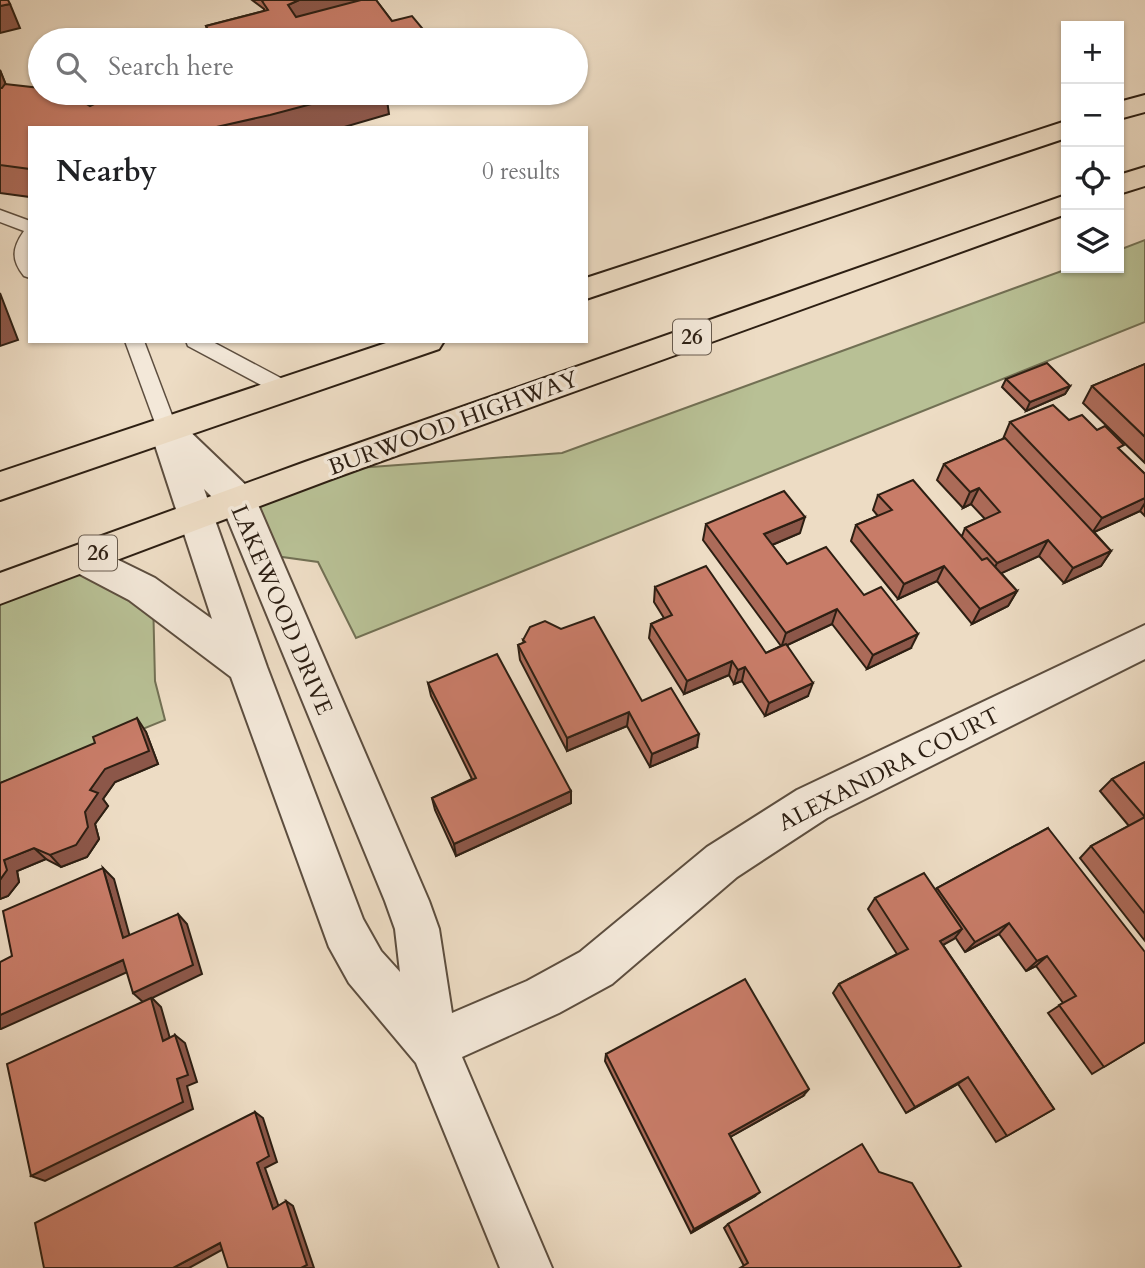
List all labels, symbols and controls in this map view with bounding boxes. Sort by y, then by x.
map controls [1061,21,1124,273]
button: + [1061,21,1124,84]
search box [28,28,588,105]
icon: search [52,48,90,86]
text: Search here [108,49,234,84]
button: − [1061,84,1124,147]
button: locate [1061,147,1124,210]
text: Nearby [56,151,157,192]
text: 0 results [482,156,560,187]
button: layers [1061,210,1124,273]
road number: 26 [673,320,711,354]
street label: BURWOOD HIGHWAY [324,363,583,483]
street label: LAKEWOOD DRIVE [224,500,340,720]
road number: 26 [79,536,117,570]
street label: ALEXANDRA COURT [773,700,1005,838]

